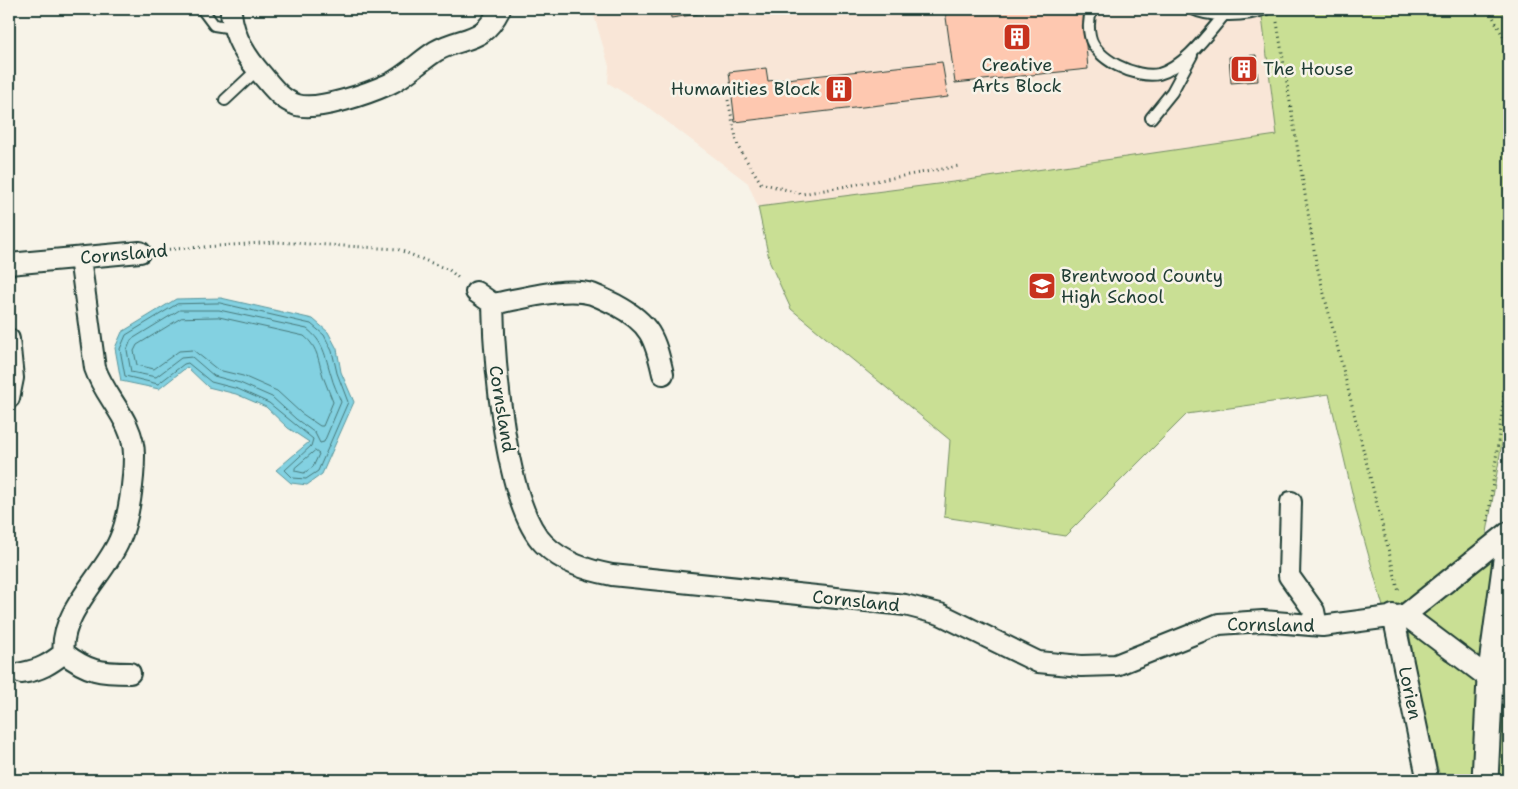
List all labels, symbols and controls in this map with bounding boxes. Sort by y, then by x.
building icon: Creative Arts Block [1002,22,1032,52]
place label: Creative Arts Block [972,53,1062,98]
building icon: The House [1229,54,1259,84]
place label: The House [1263,57,1354,81]
building icon: Humanities Block [824,74,854,104]
place label: Humanities Block [671,77,820,101]
street label: Cornsland [79,238,169,270]
place label: Brentwood County High School [1061,264,1223,309]
school or university icon: Brentwood County High School [1027,271,1057,301]
street label: Cornsland [483,364,521,454]
street label: Cornsland [811,584,901,618]
street label: Cornsland [1227,612,1315,638]
street label: Lorien [1393,664,1427,722]

